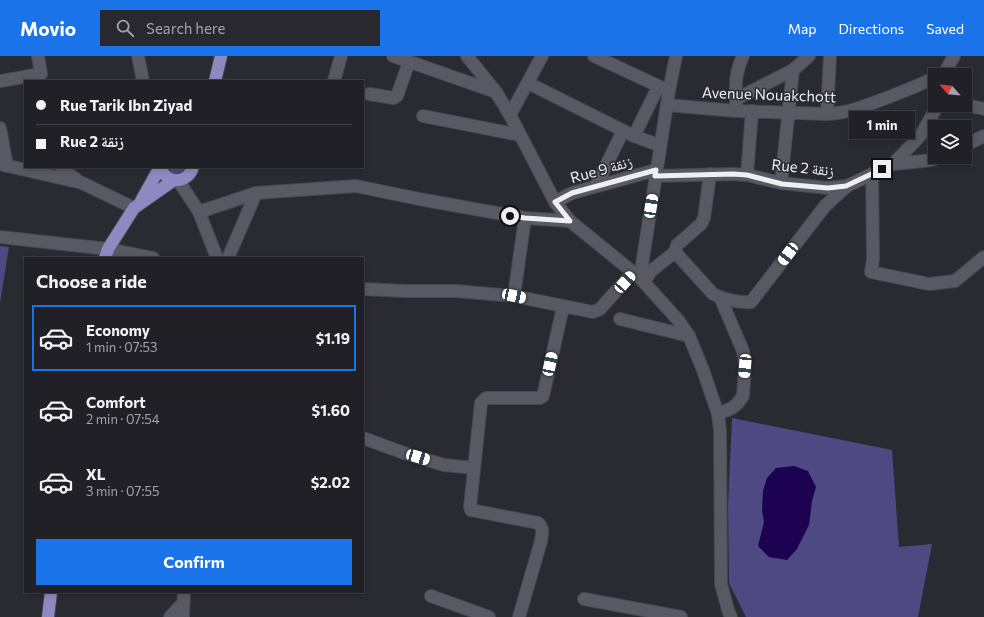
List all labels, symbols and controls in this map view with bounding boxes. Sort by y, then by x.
search box [100,10,380,46]
text: Movio [20,17,76,40]
icon: search [114,17,136,39]
text: Search here [146,19,225,37]
text: Map [788,20,817,37]
text: Directions [839,20,904,37]
text: Saved [926,20,964,37]
north arrow [928,68,972,112]
map controls [928,68,972,164]
street label: Avenue Nouakchott [702,83,836,105]
text: Rue Tarik Ibn Ziyad [60,96,192,114]
callout: 1 min [849,111,915,139]
text: 1 min [867,117,897,133]
button: layers [928,120,972,164]
text: Rue 2 زنقة [60,132,124,150]
street label: Rue 9 زنقة [568,152,635,187]
street label: Rue 2 زنقة [771,155,835,180]
route end [873,160,891,178]
car [643,193,659,219]
route start [501,207,519,225]
car [776,241,800,267]
car [613,269,637,295]
text: Choose a ride [36,270,147,292]
car [501,288,527,304]
icon: car [38,320,74,356]
text: Economy [86,321,150,339]
text: $1.19 [316,329,350,347]
text: 1 min · 07:53 [86,339,157,355]
car [542,351,558,377]
car [738,354,752,378]
icon: car [38,392,74,428]
text: Comfort [86,393,146,411]
text: $1.60 [312,401,350,419]
text: 2 min · 07:54 [86,411,160,427]
car [405,448,431,466]
icon: car [38,464,74,500]
text: XL [86,465,105,483]
text: $2.02 [311,473,350,491]
text: 3 min · 07:55 [86,483,159,499]
button: Confirm [36,539,352,585]

